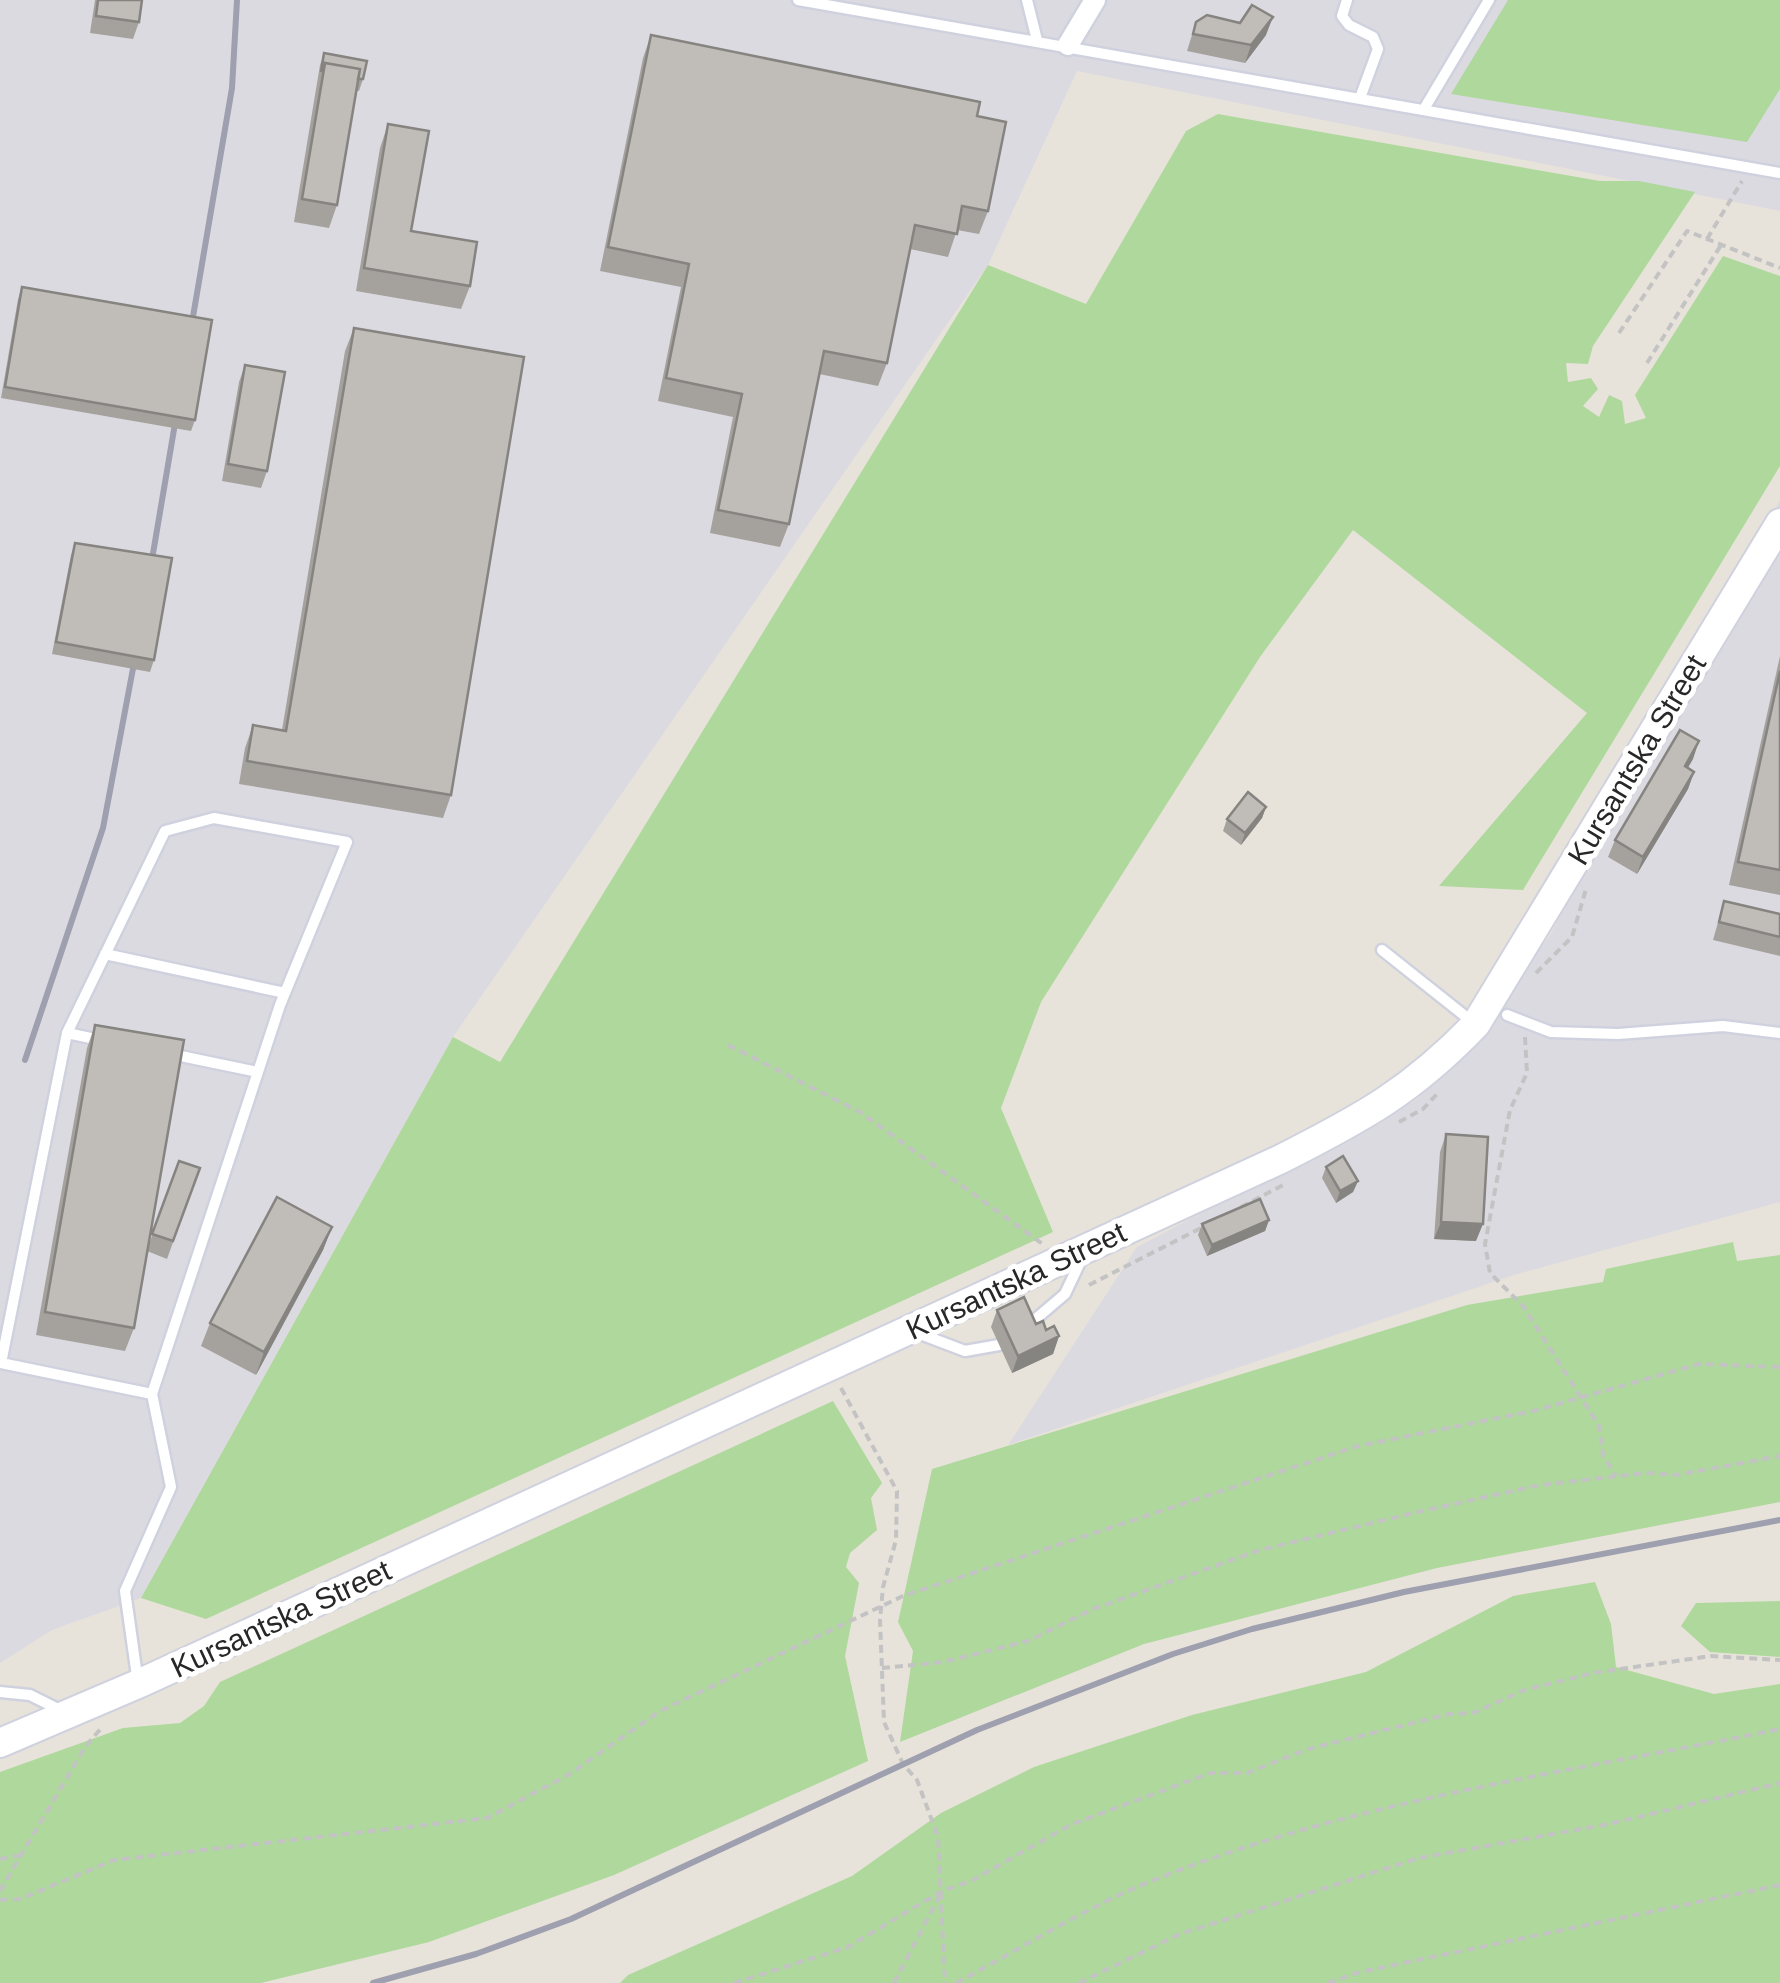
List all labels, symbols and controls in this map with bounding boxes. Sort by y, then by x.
street label: Kursantska Street [1561,648,1712,870]
street label: Kursantska Street [901,1215,1131,1346]
street label: Kursantska Street [166,1553,396,1684]

